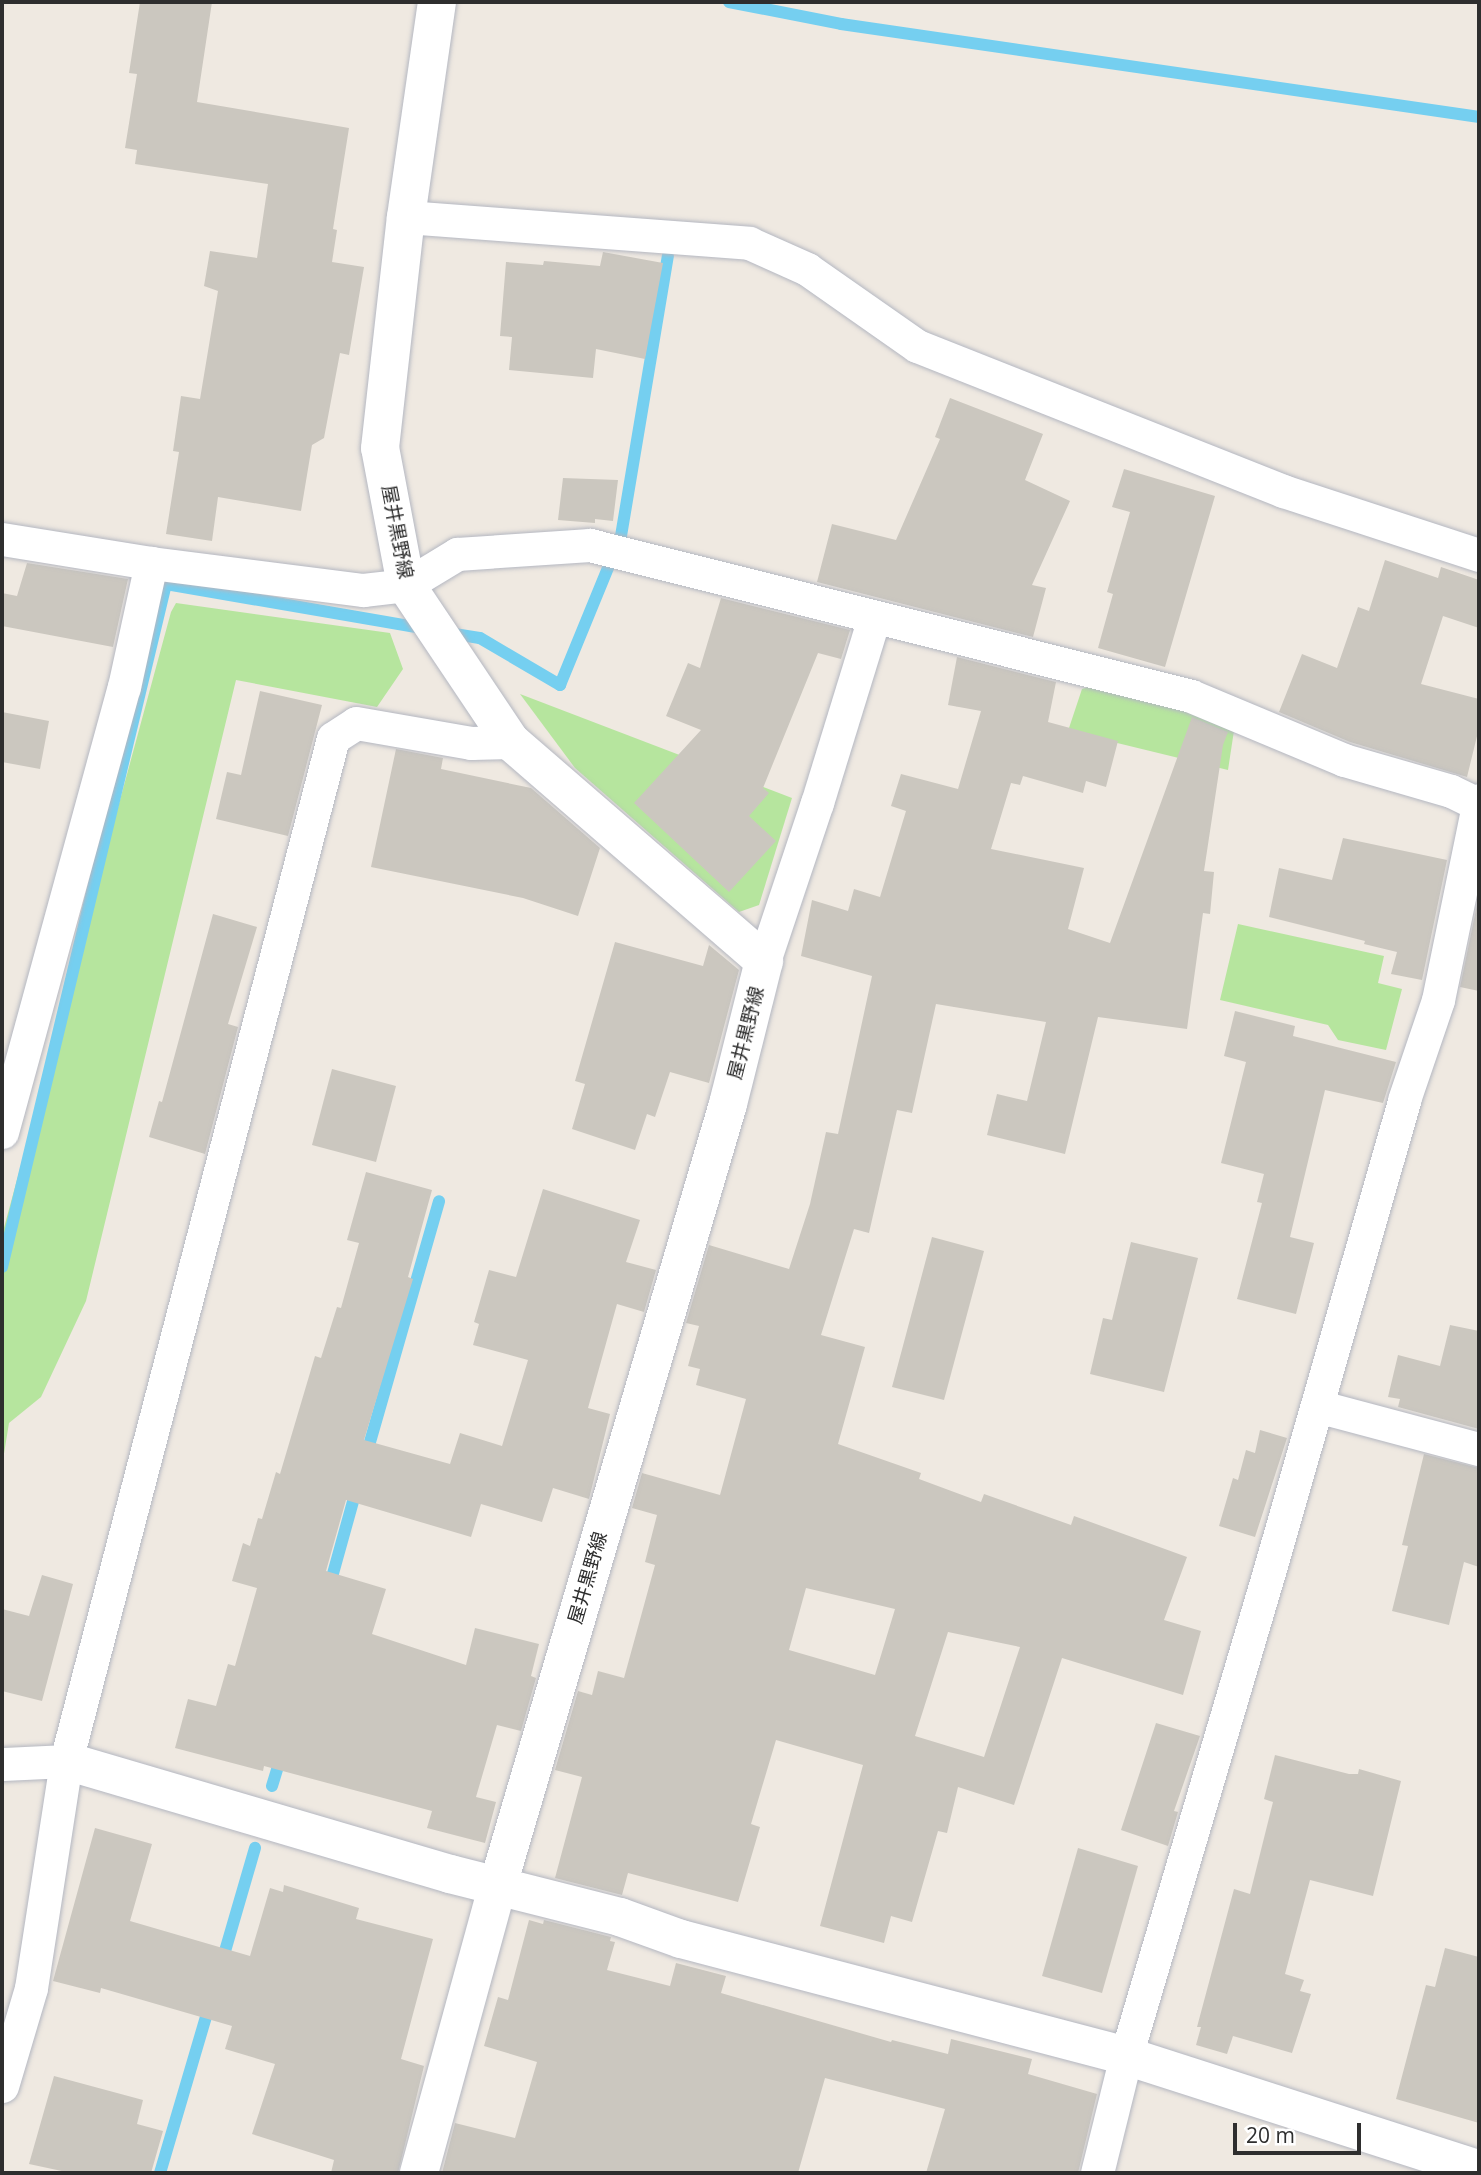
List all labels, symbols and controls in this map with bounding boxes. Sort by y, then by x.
street label: 屋井黒野線 [377,483,417,581]
street label: 屋井黒野線 [723,984,769,1082]
street label: 屋井黒野線 [564,1529,612,1627]
scale bar [1236,2108,1364,2152]
text: 20 m [1246,2121,1295,2149]

